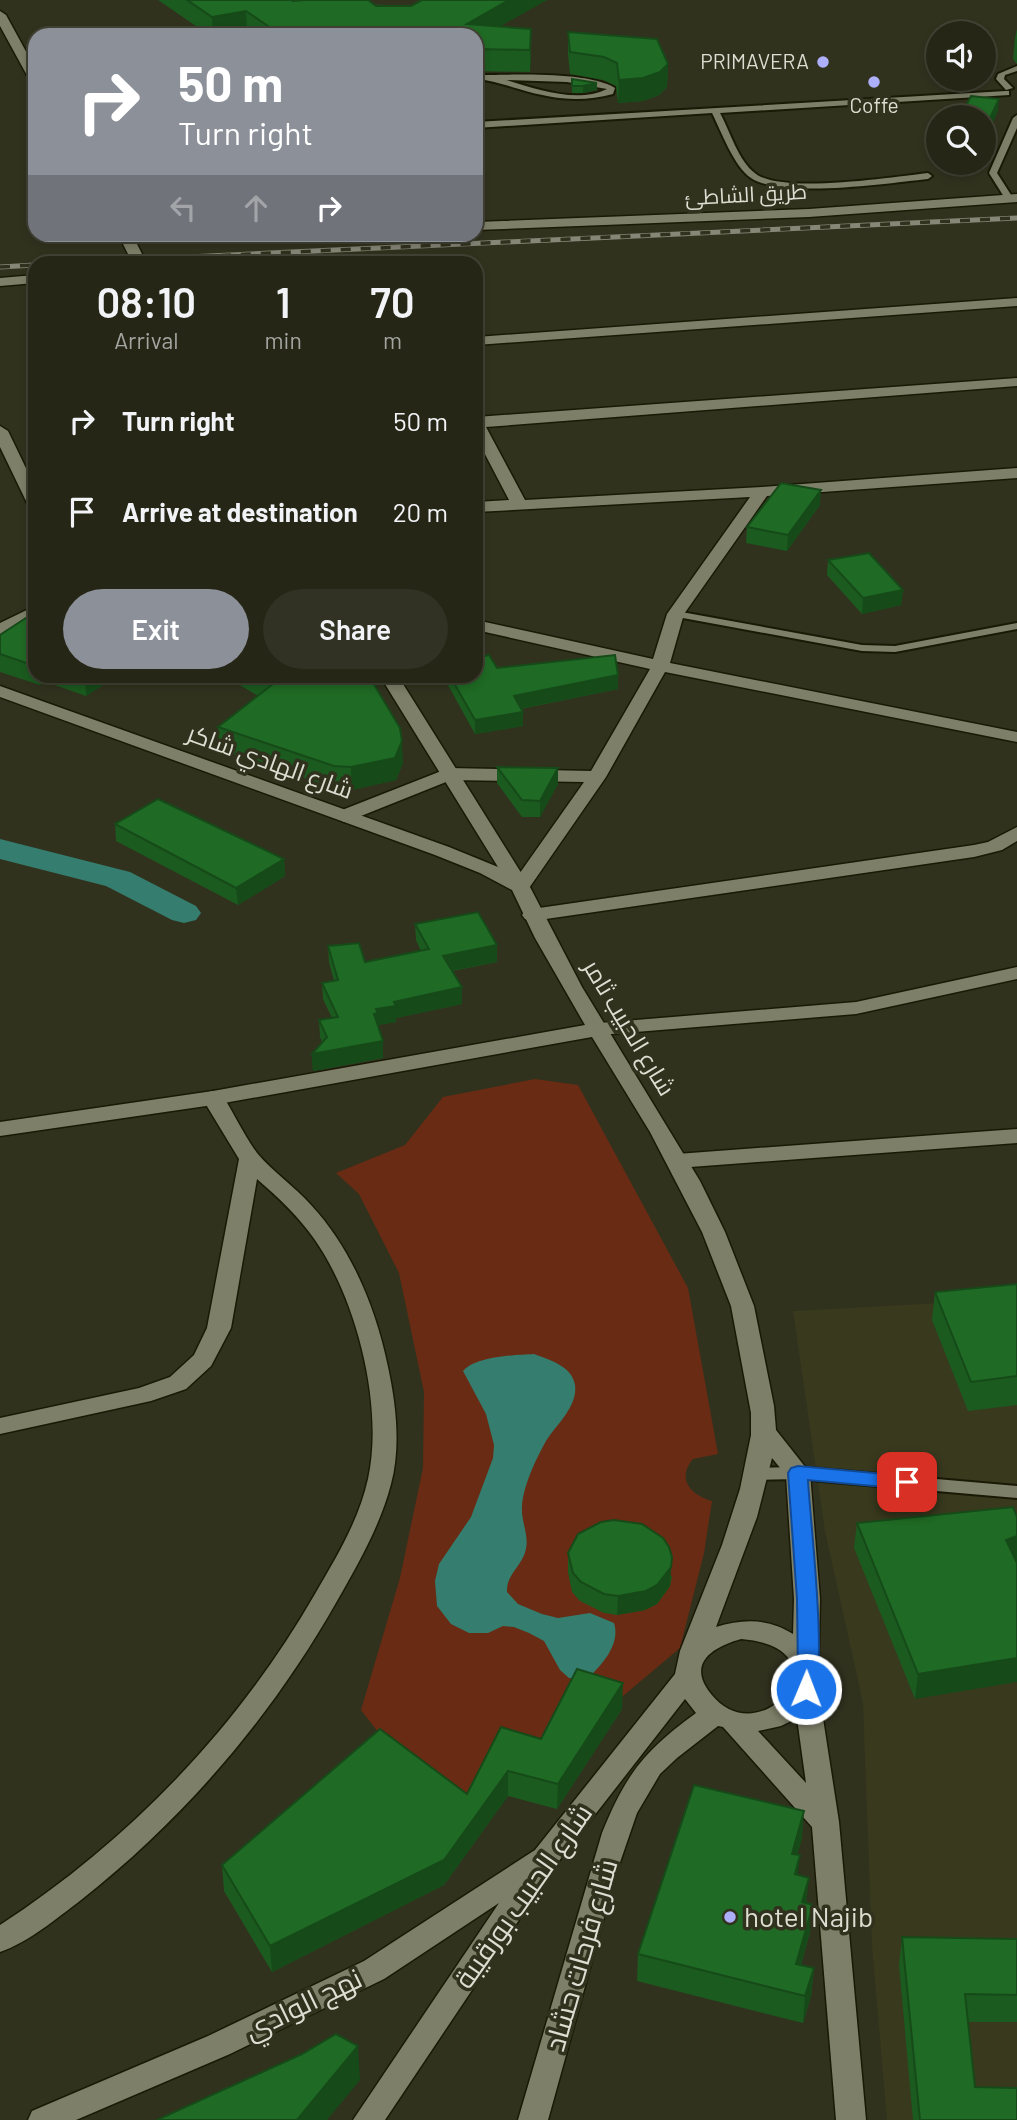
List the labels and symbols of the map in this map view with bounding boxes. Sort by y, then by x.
place label: PRIMAVERA [700,48,809,73]
marker: PRIMAVERA [815,54,831,70]
marker: Coffe [866,74,882,90]
place label: Coffe [849,92,899,117]
street label: طريق الشاطئ [684,178,808,211]
street label: شارع الهادي شاكر [180,716,357,809]
street label: شارع الحبيب ثامر [575,952,682,1102]
pin [877,1452,937,1512]
position arrow [769,1652,843,1726]
street label: شارع الحبيب بورقيبة [446,1797,601,1996]
street label: شارع فرحات حشاد [536,1855,627,2055]
place label: hotel Najib [744,1899,873,1933]
marker: hotel Najib [722,1909,738,1925]
street label: نهج الوادي [238,1960,370,2052]

